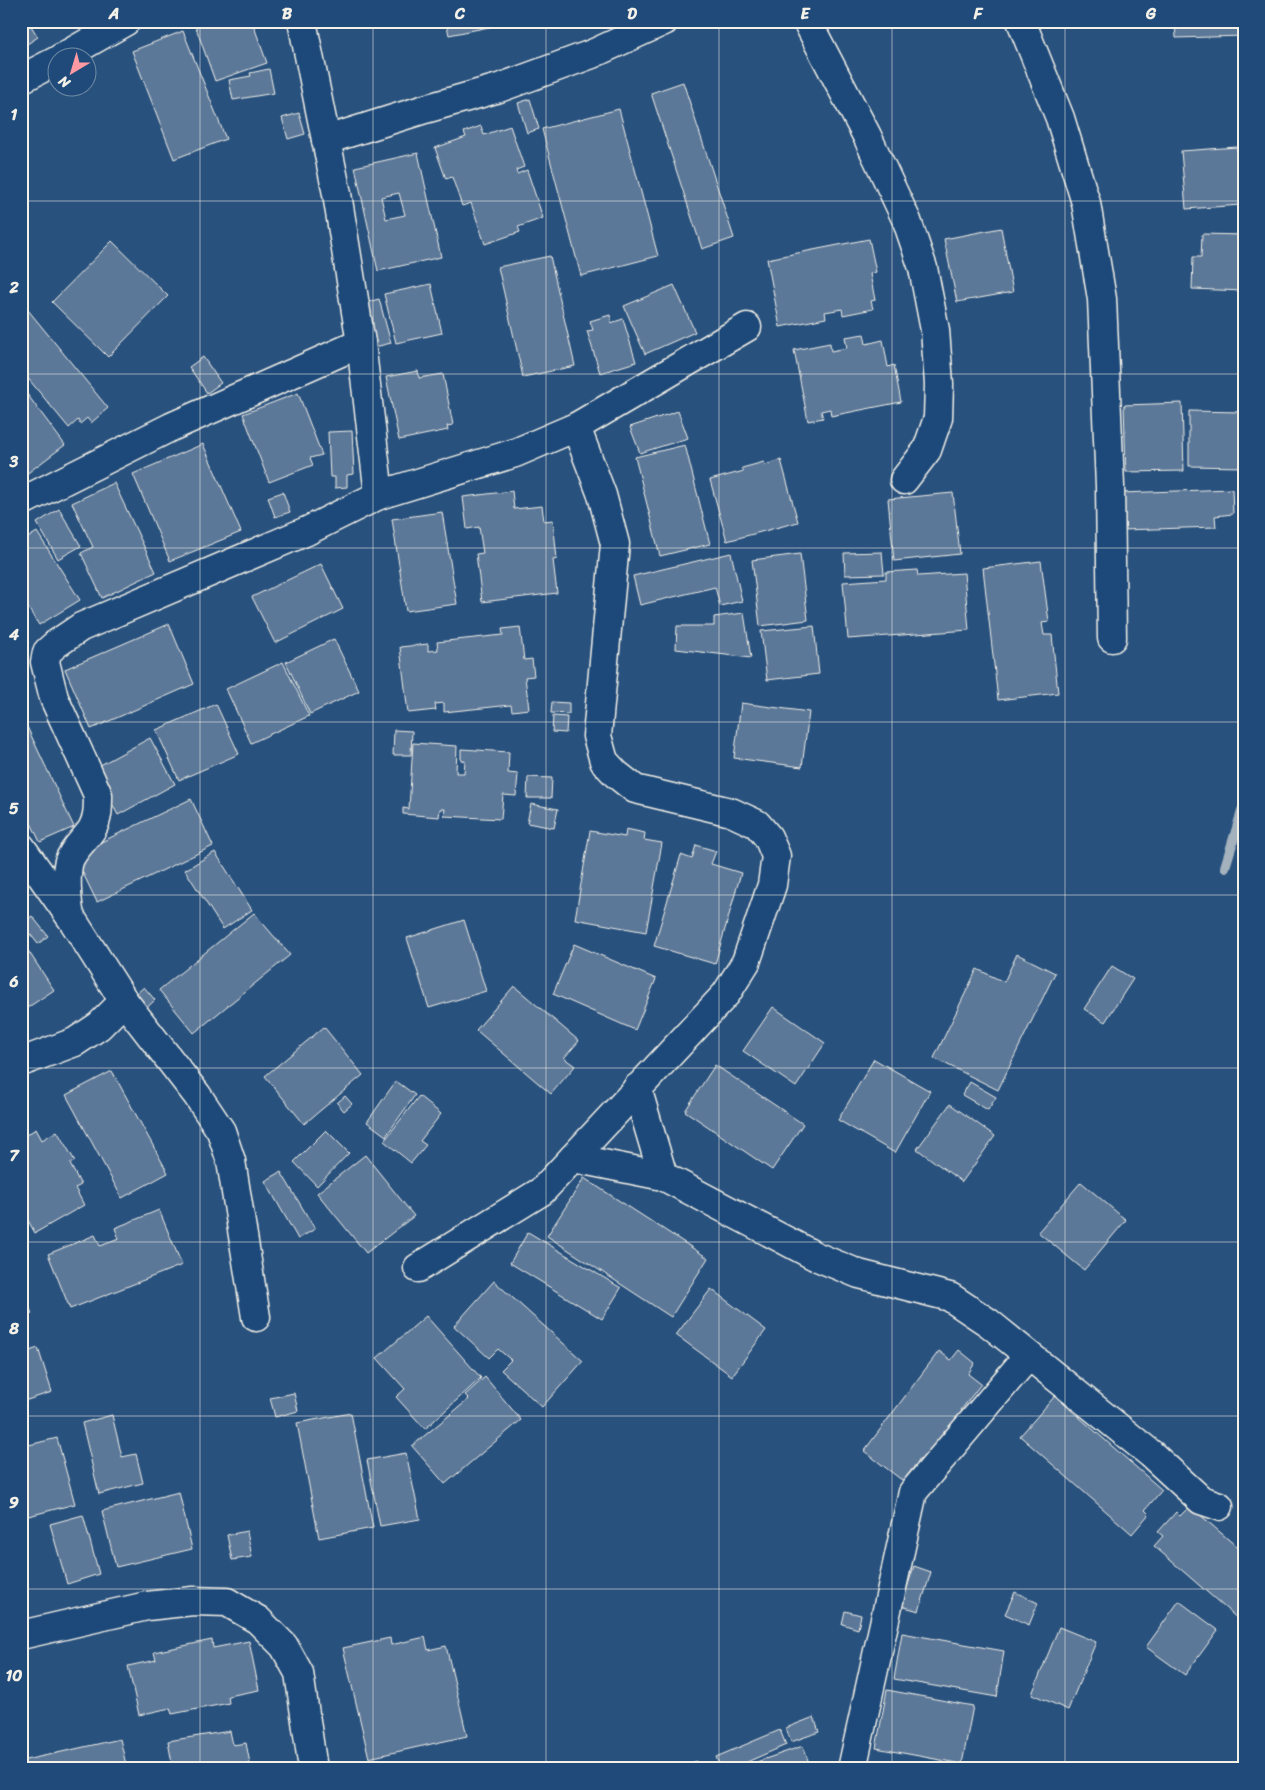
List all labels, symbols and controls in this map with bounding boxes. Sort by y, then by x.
text: A [108,0,119,28]
text: B [282,0,293,28]
text: C [454,0,466,28]
text: D [627,0,637,28]
text: E [801,0,811,28]
text: F [973,0,984,28]
text: G [1145,0,1157,28]
north arrow [48,48,98,98]
text: N [53,69,77,95]
text: 1 [11,100,18,129]
text: 2 [8,273,19,302]
text: 3 [9,447,19,476]
text: 4 [8,620,19,649]
text: 5 [9,794,19,823]
text: 6 [8,967,19,996]
text: 7 [9,1141,20,1170]
text: 8 [8,1314,19,1343]
text: 9 [9,1488,19,1517]
text: 10 [6,1661,22,1690]

